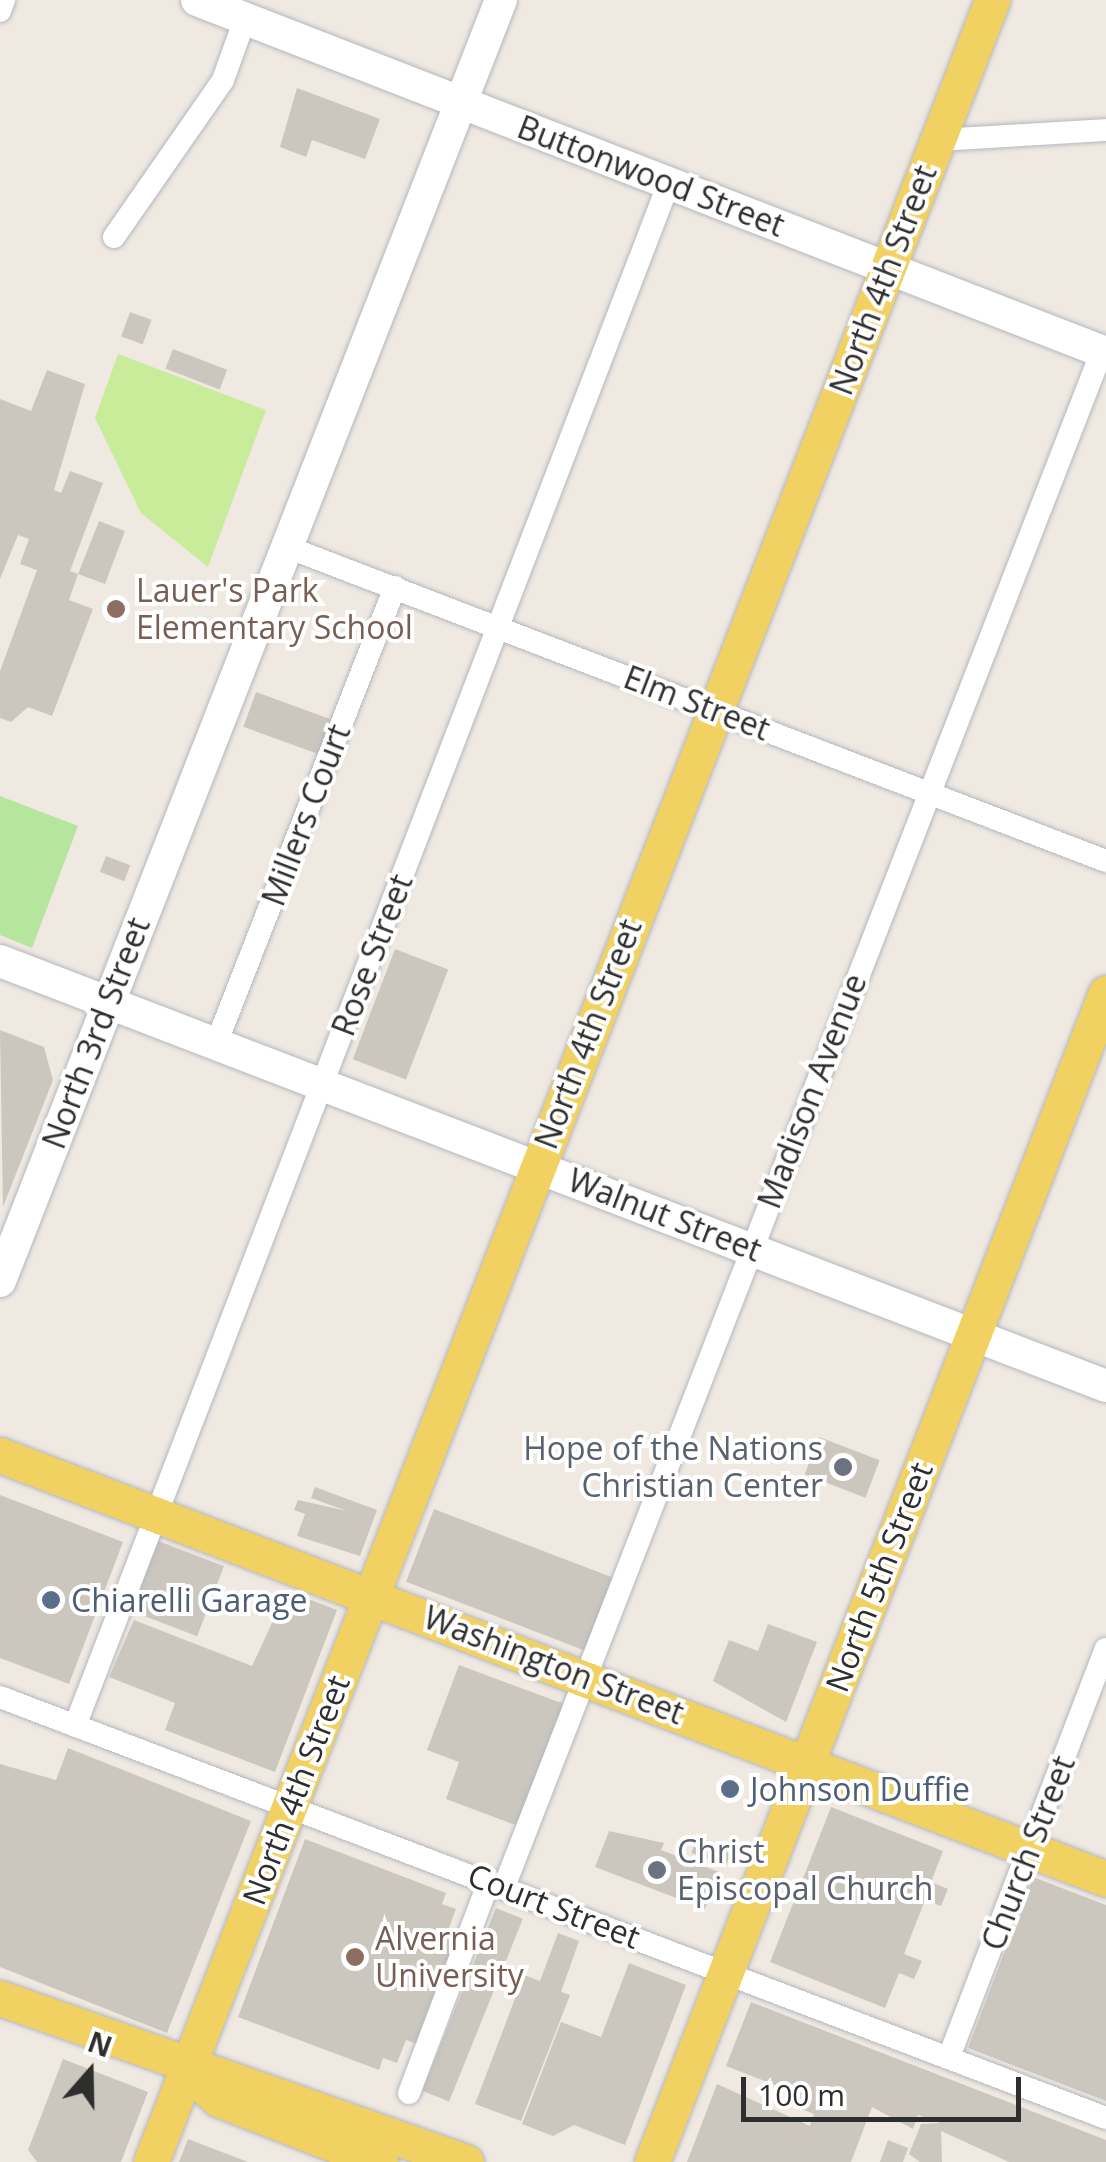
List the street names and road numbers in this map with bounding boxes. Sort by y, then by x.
street label: Buttonwood Street [512,107,790,245]
street label: North 4th Street [822,160,944,400]
street label: Elm Street [619,658,775,748]
street label: Millers Court [254,719,358,911]
street label: Rose Street [324,869,420,1041]
street label: North 3rd Street [34,912,158,1154]
street label: North 4th Street [527,914,649,1154]
street label: Madison Avenue [750,968,874,1214]
street label: Walnut Street [563,1161,767,1269]
street label: North 5th Street [818,1457,940,1697]
street label: Washington Street [419,1598,689,1732]
street label: North 4th Street [235,1670,357,1910]
street label: Church Street [973,1750,1083,1956]
street label: Court Street [463,1856,645,1956]

